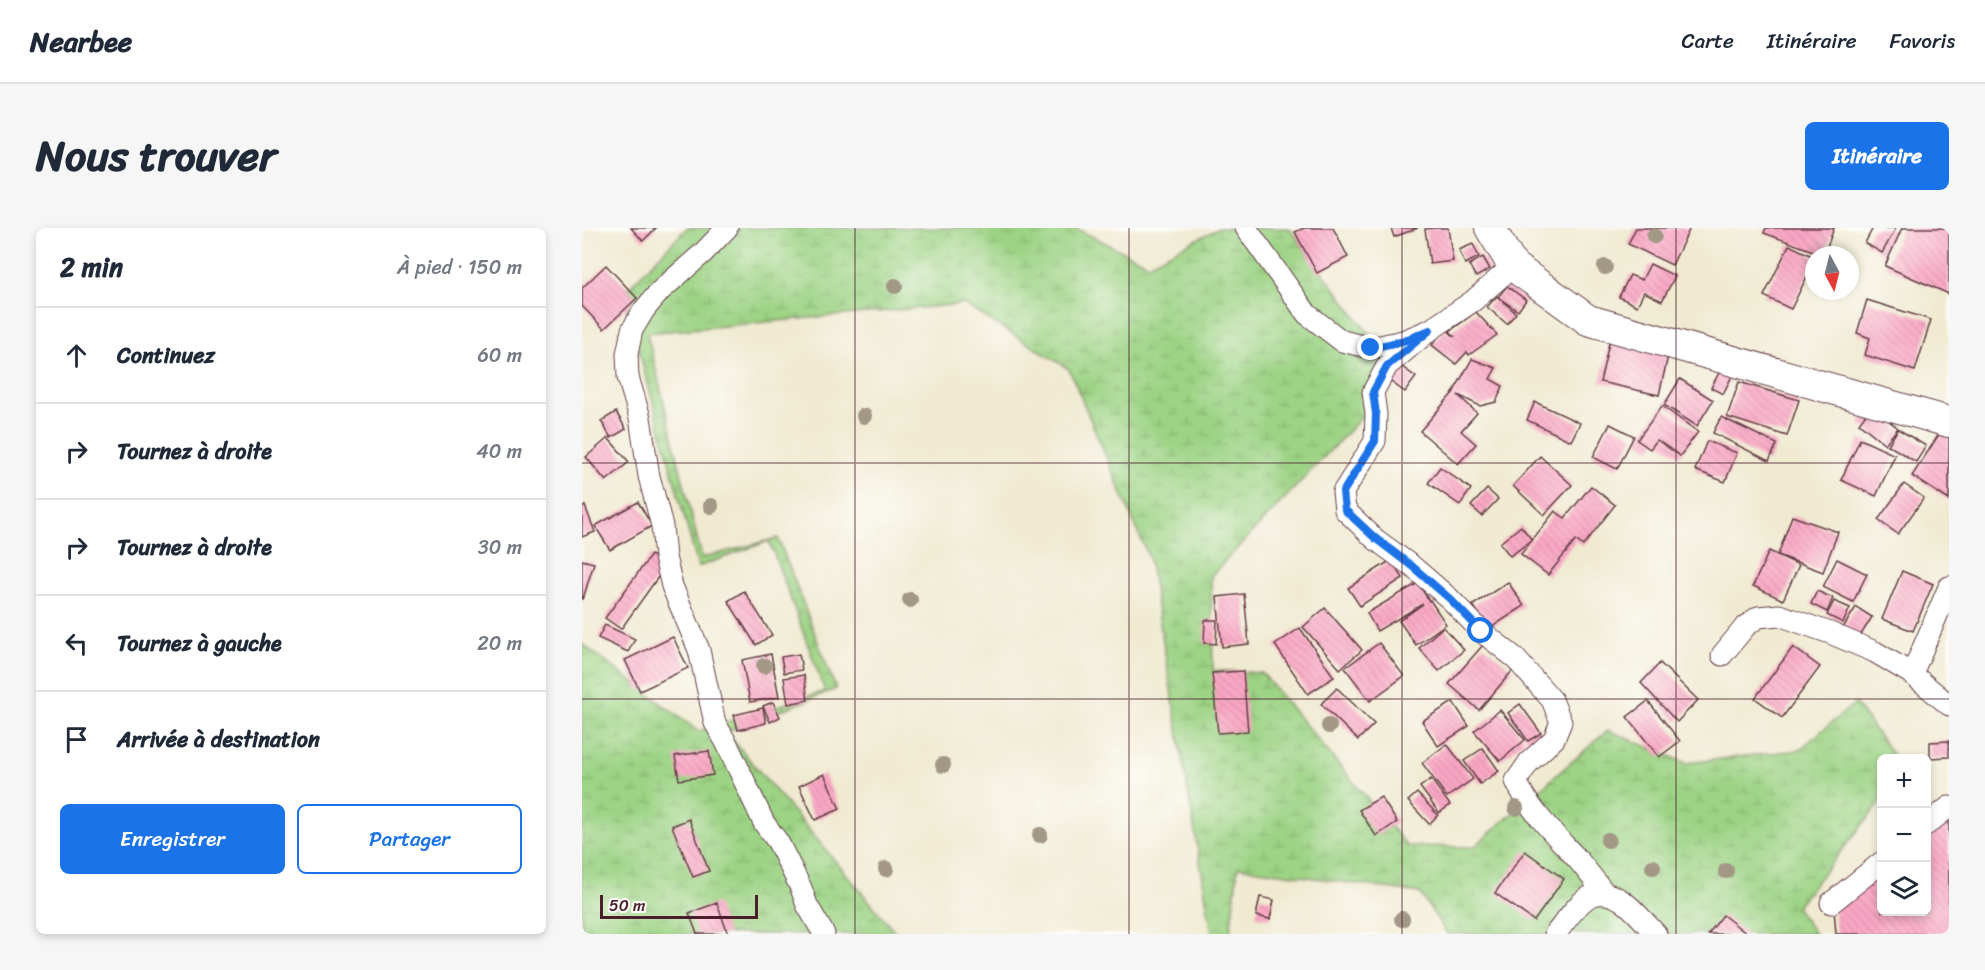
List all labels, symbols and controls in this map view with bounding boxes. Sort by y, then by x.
text: Nearbee [30,17,132,66]
text: Carte [1682,22,1734,60]
text: Itinéraire [1767,22,1857,60]
text: Favoris [1890,22,1955,60]
text: Nous trouver [36,119,276,193]
button: Itinéraire [1805,122,1949,190]
text: 2 min [60,244,123,290]
north arrow [1805,246,1859,300]
text: À pied · 150 m [397,250,522,285]
route end [1357,334,1383,360]
text: Continuez [117,336,215,375]
text: 60 m [477,338,522,373]
icon: ahead [60,339,93,372]
text: Tournez à droite [117,432,272,471]
text: 40 m [476,434,522,469]
icon: right [60,435,93,468]
text: Tournez à droite [117,528,272,567]
text: 30 m [478,530,522,565]
icon: right [60,531,93,564]
route start [1467,617,1493,643]
text: Tournez à gauche [117,624,282,663]
text: 20 m [477,626,522,661]
icon: left [60,627,93,660]
text: Arrivée à destination [117,720,320,759]
icon: arrive [60,723,93,756]
map controls [1877,754,1931,916]
button: + [1877,754,1931,808]
button: Enregistrer [60,804,285,874]
button: Partager [297,804,522,874]
button: − [1877,808,1931,862]
button: layers [1877,862,1931,916]
text: 50 m [609,891,645,920]
scale bar [600,892,758,920]

